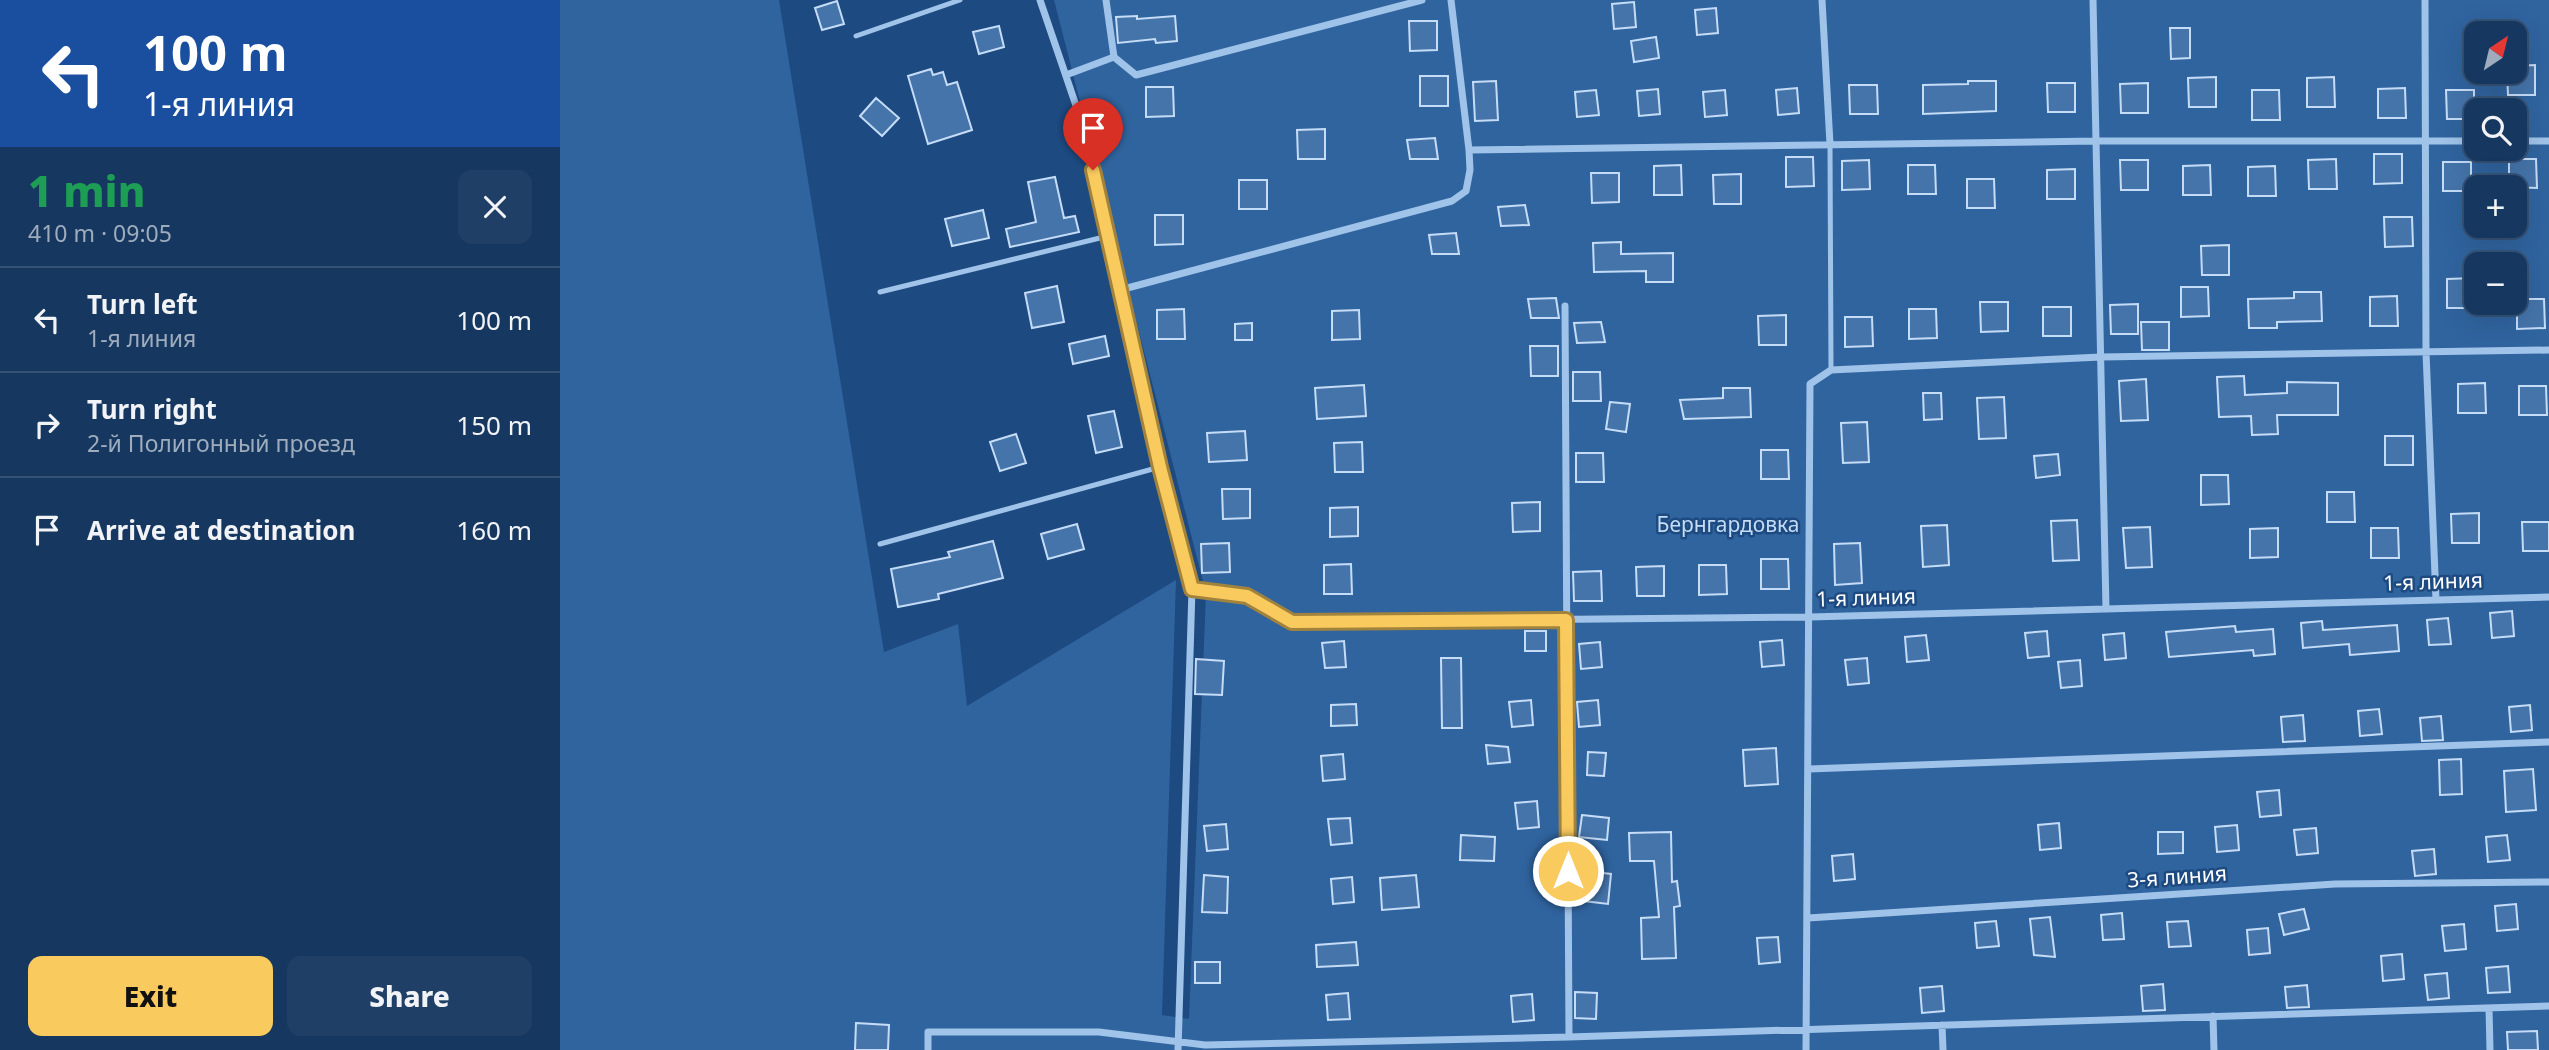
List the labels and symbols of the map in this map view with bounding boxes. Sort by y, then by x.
north arrow [2464,21,2527,84]
pin [1063,98,1123,170]
park label: Бернгардовка [1656,510,1800,538]
street label: 1-я линия [2383,565,2483,597]
street label: 1-я линия [1816,581,1916,613]
position arrow [1531,834,1605,908]
street label: 3-я линия [2126,859,2228,893]

